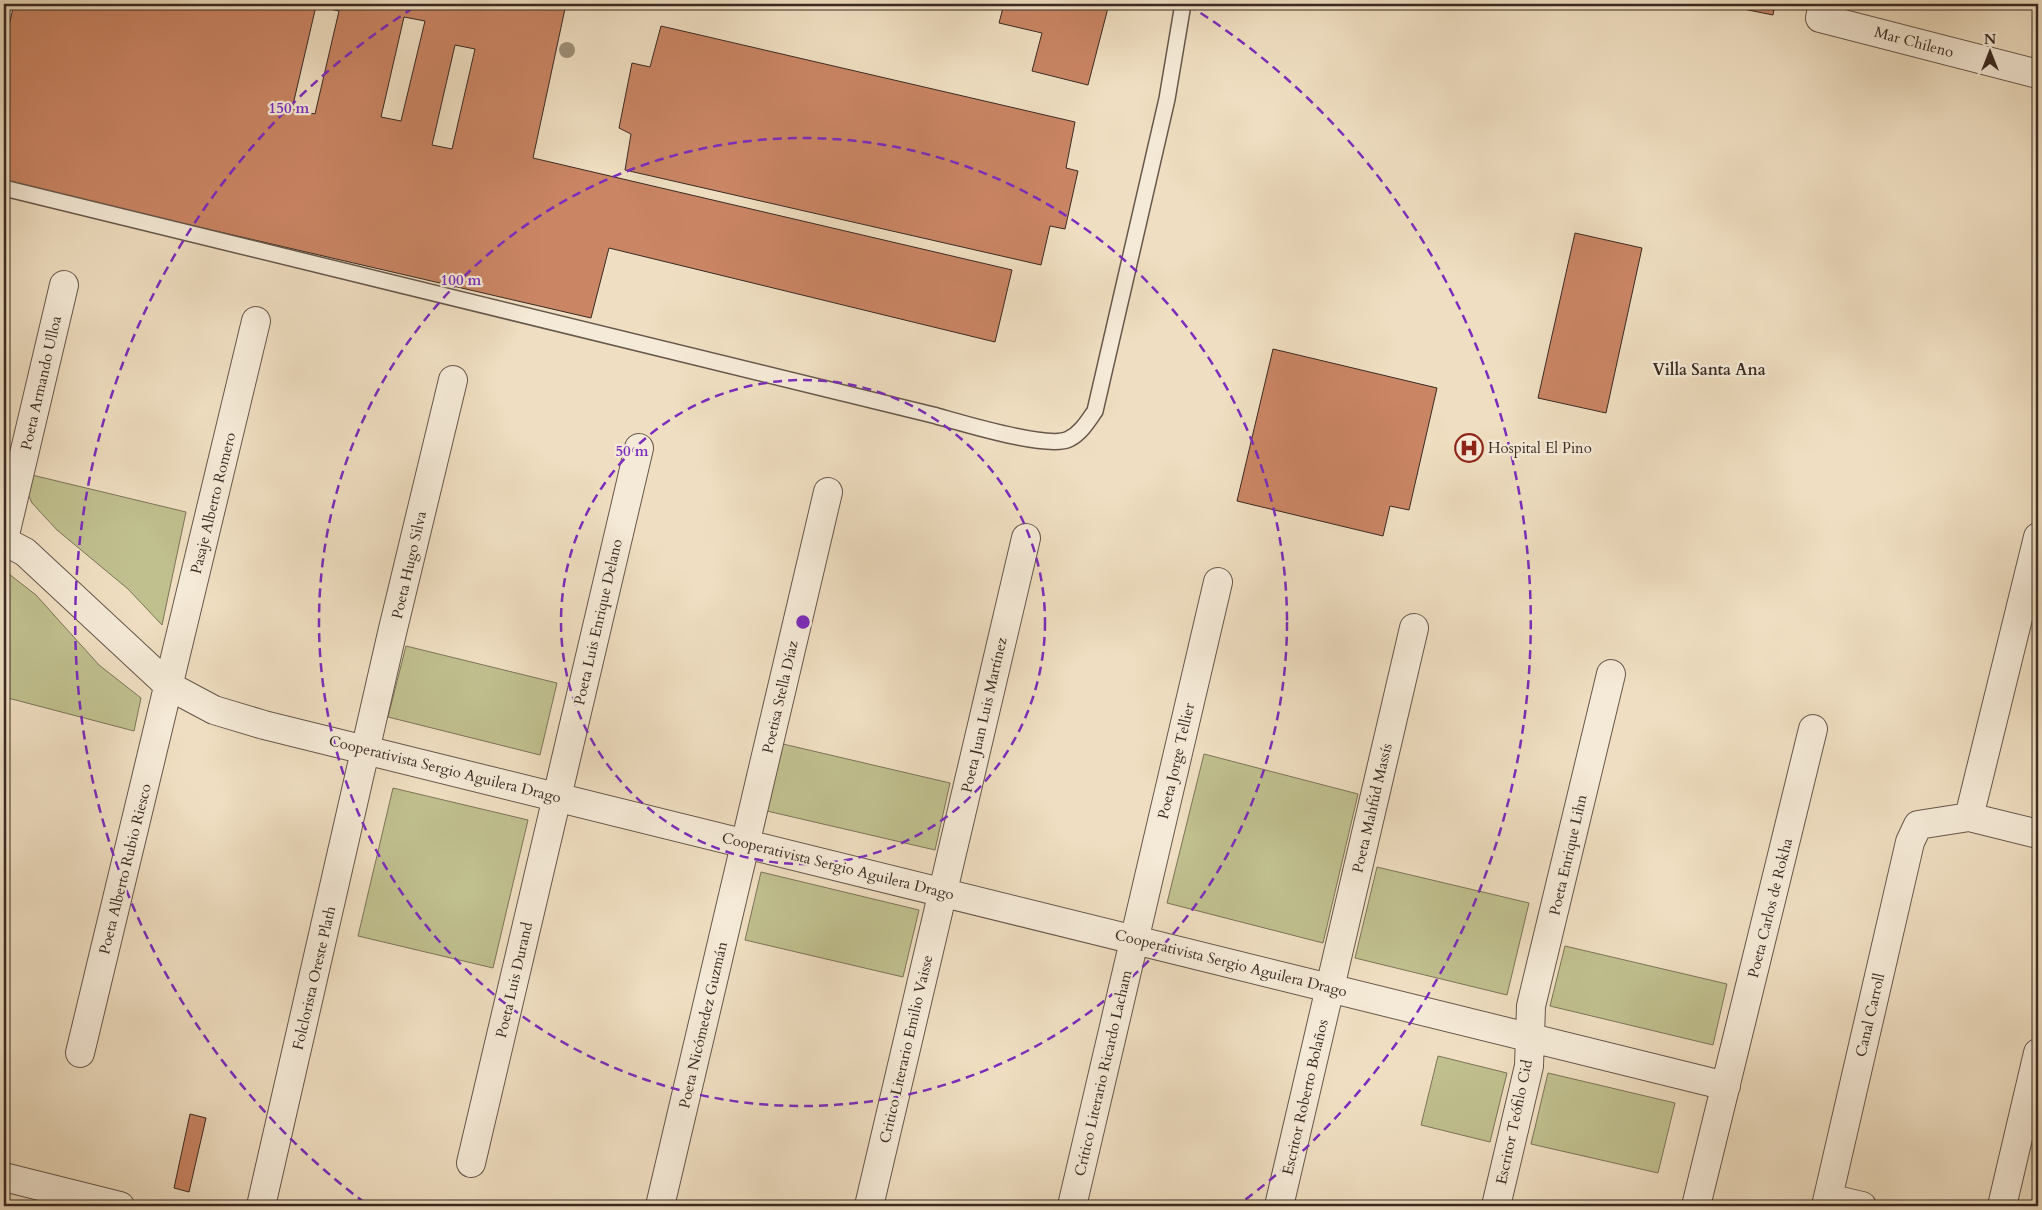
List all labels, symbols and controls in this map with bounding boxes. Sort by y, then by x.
street label: Mar Chileno [1872,22,1956,62]
north arrow [1964,28,2014,78]
text: N [1984,30,1996,49]
text: 150 m [269,98,310,118]
text: 100 m [441,270,482,290]
street label: Poeta Armando Ulloa [16,313,66,452]
district label: Villa Santa Ana [1652,359,1766,381]
street label: Pasaje Alberto Romero [186,430,240,576]
hospital icon: Hospital El Pino [1454,433,1484,463]
place label: Hospital El Pino [1488,438,1592,458]
text: 50 m [615,441,649,461]
street label: Poeta Hugo Silva [387,509,431,621]
street label: Poeta Luis Enrique Delano [569,537,627,707]
centre of rings [794,613,812,631]
street label: Poeta Juan Luis Martínez [956,635,1012,795]
street label: Poetisa Stella Díaz [757,638,803,755]
street label: Poeta Jorge Tellier [1153,700,1199,821]
street label: Cooperativista Sergio Aguilera Drago [327,730,563,808]
street label: Poeta Mahfúd Massís [1347,741,1397,875]
street label: Poeta Alberto Rubio Riesco [94,782,156,956]
street label: Poeta Enrique Lihn [1544,792,1592,918]
street label: Cooperativista Sergio Aguilera Drago [720,827,956,905]
street label: Poeta Carlos de Rokha [1743,835,1797,980]
street label: Folclorista Oreste Plath [288,903,340,1052]
street label: Poeta Luis Durand [491,920,537,1040]
street label: Cooperativista Sergio Aguilera Drago [1113,924,1349,1002]
street label: Poeta Nicómedez Guzmán [674,939,732,1110]
street label: Critico Literario Emilio Vaisse [875,953,937,1145]
street label: Crítico Literario Ricardo Lacham [1070,968,1137,1178]
street label: Canal Carroll [1851,971,1889,1059]
street label: Escritor Roberto Bolaños [1277,1017,1333,1177]
street label: Escritor Teófilo Cid [1491,1058,1537,1186]

